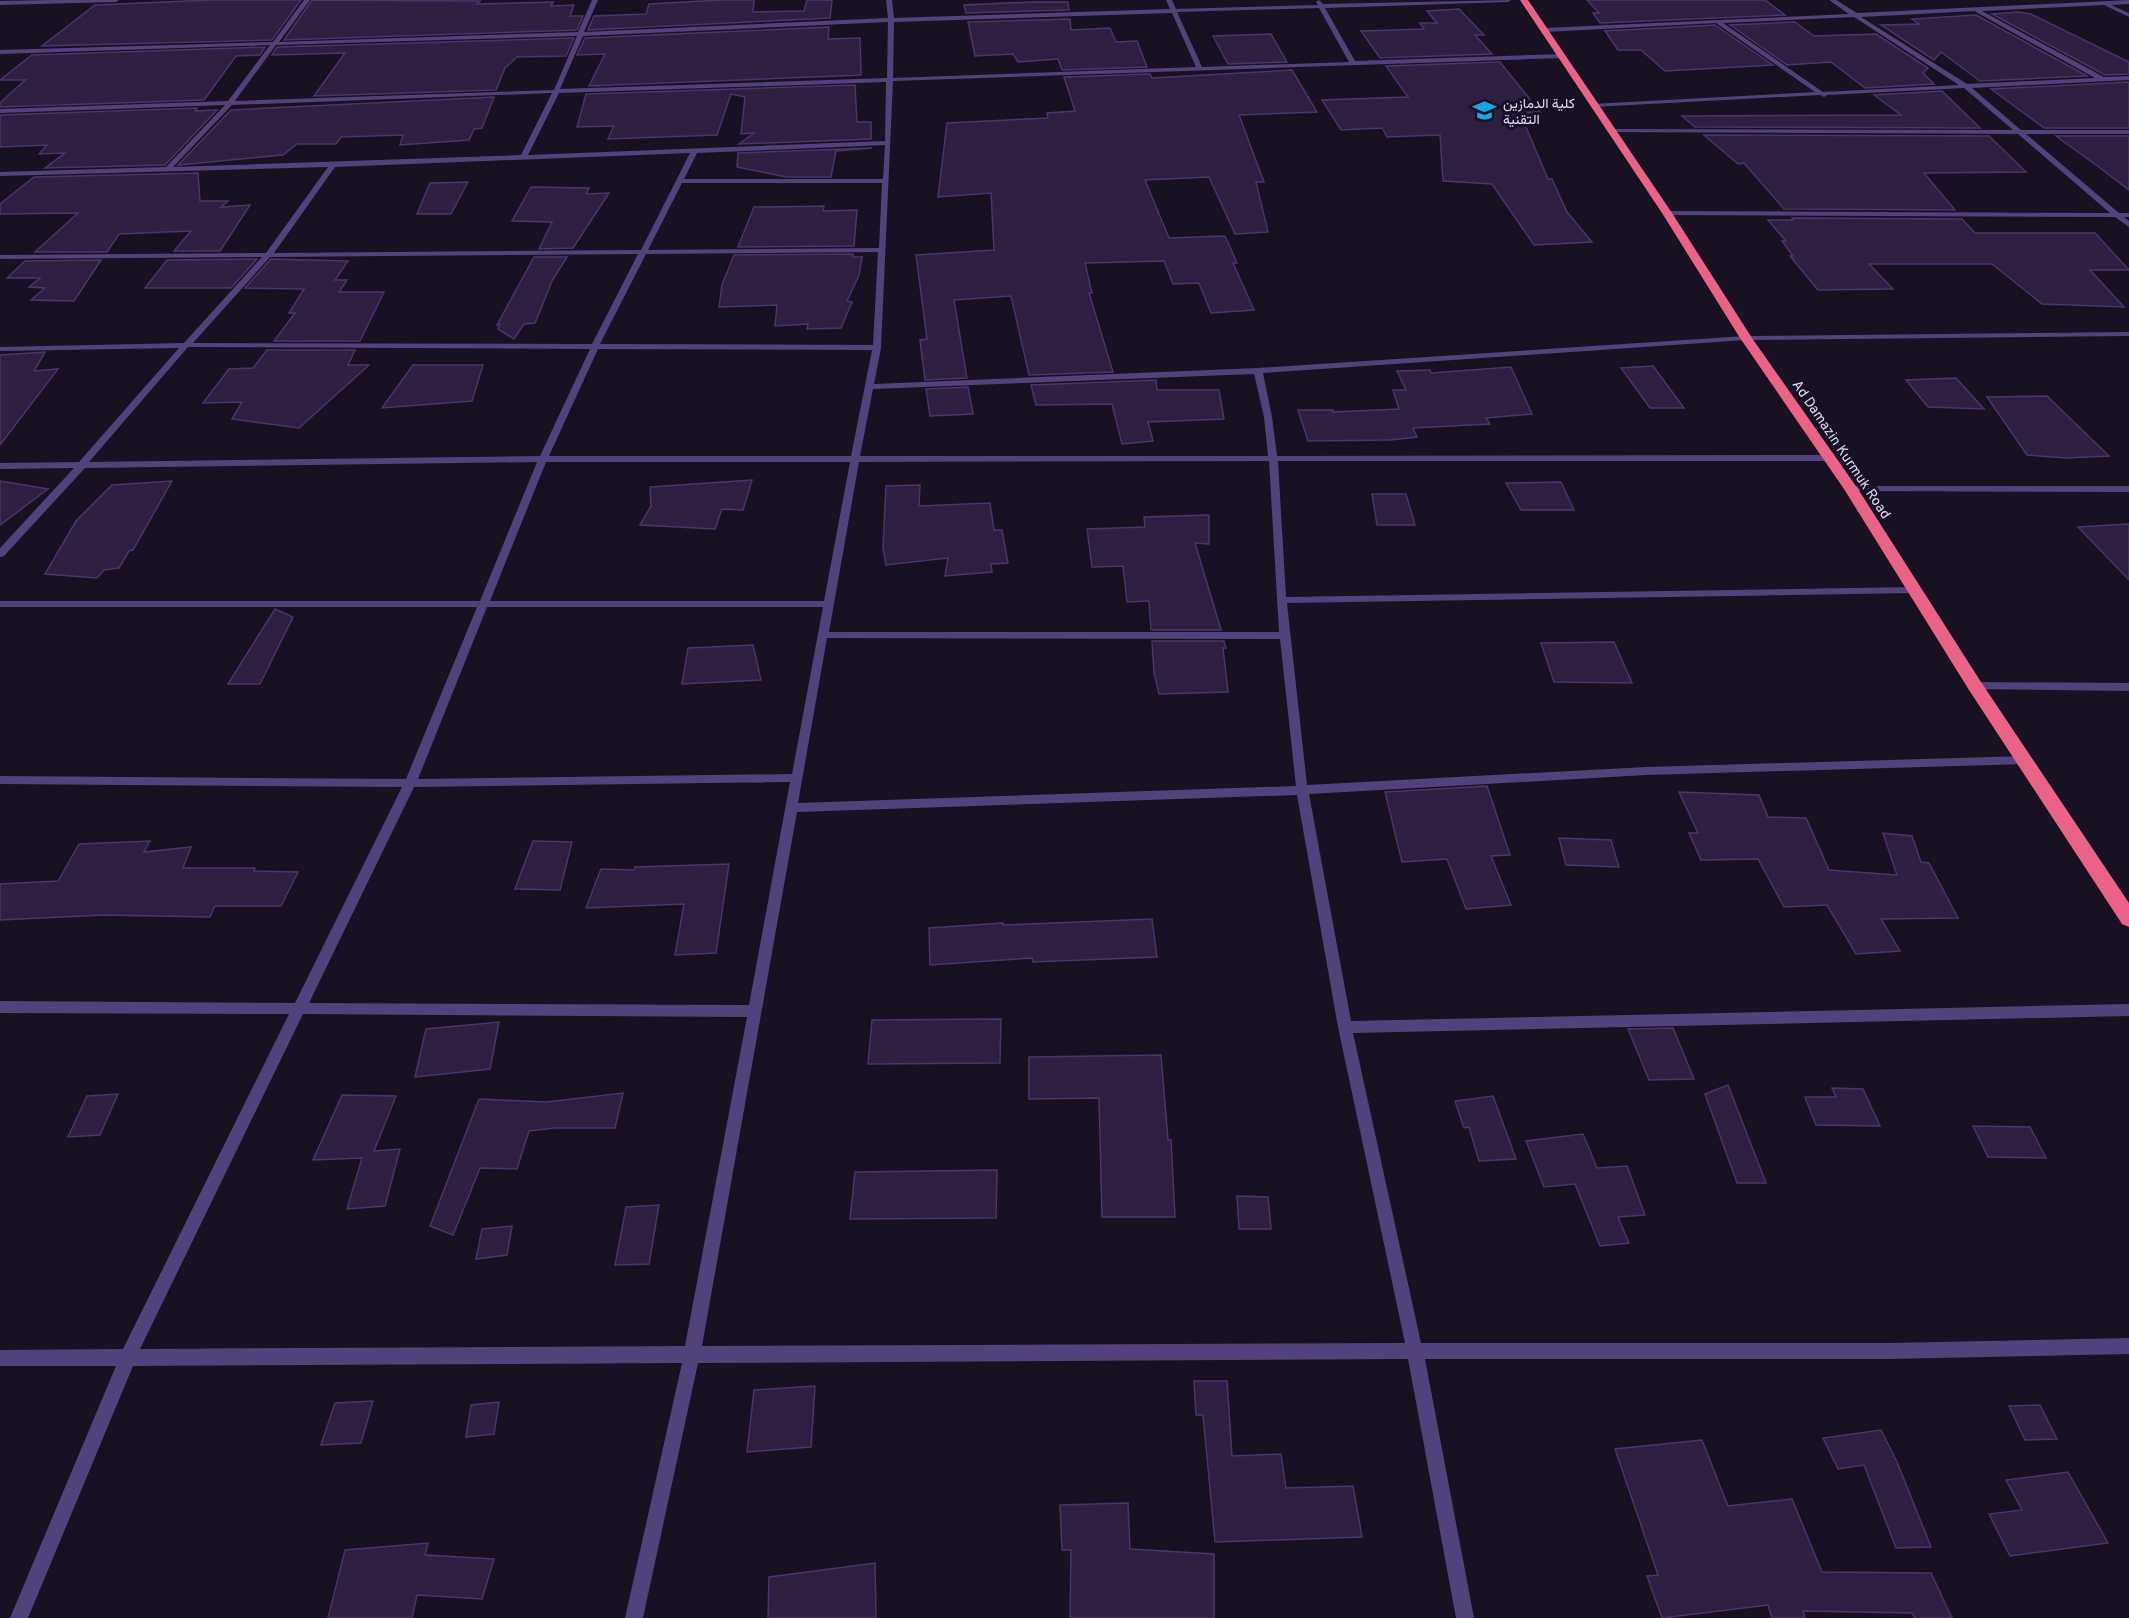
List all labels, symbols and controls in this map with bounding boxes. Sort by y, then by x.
place label: كلية الدمازين التقنية [1503,96,1575,129]
school or university icon: كلية الدمازين التقنية [1472,98,1498,124]
street label: Ad Damazin Kurmuk Road [1788,377,1894,523]

